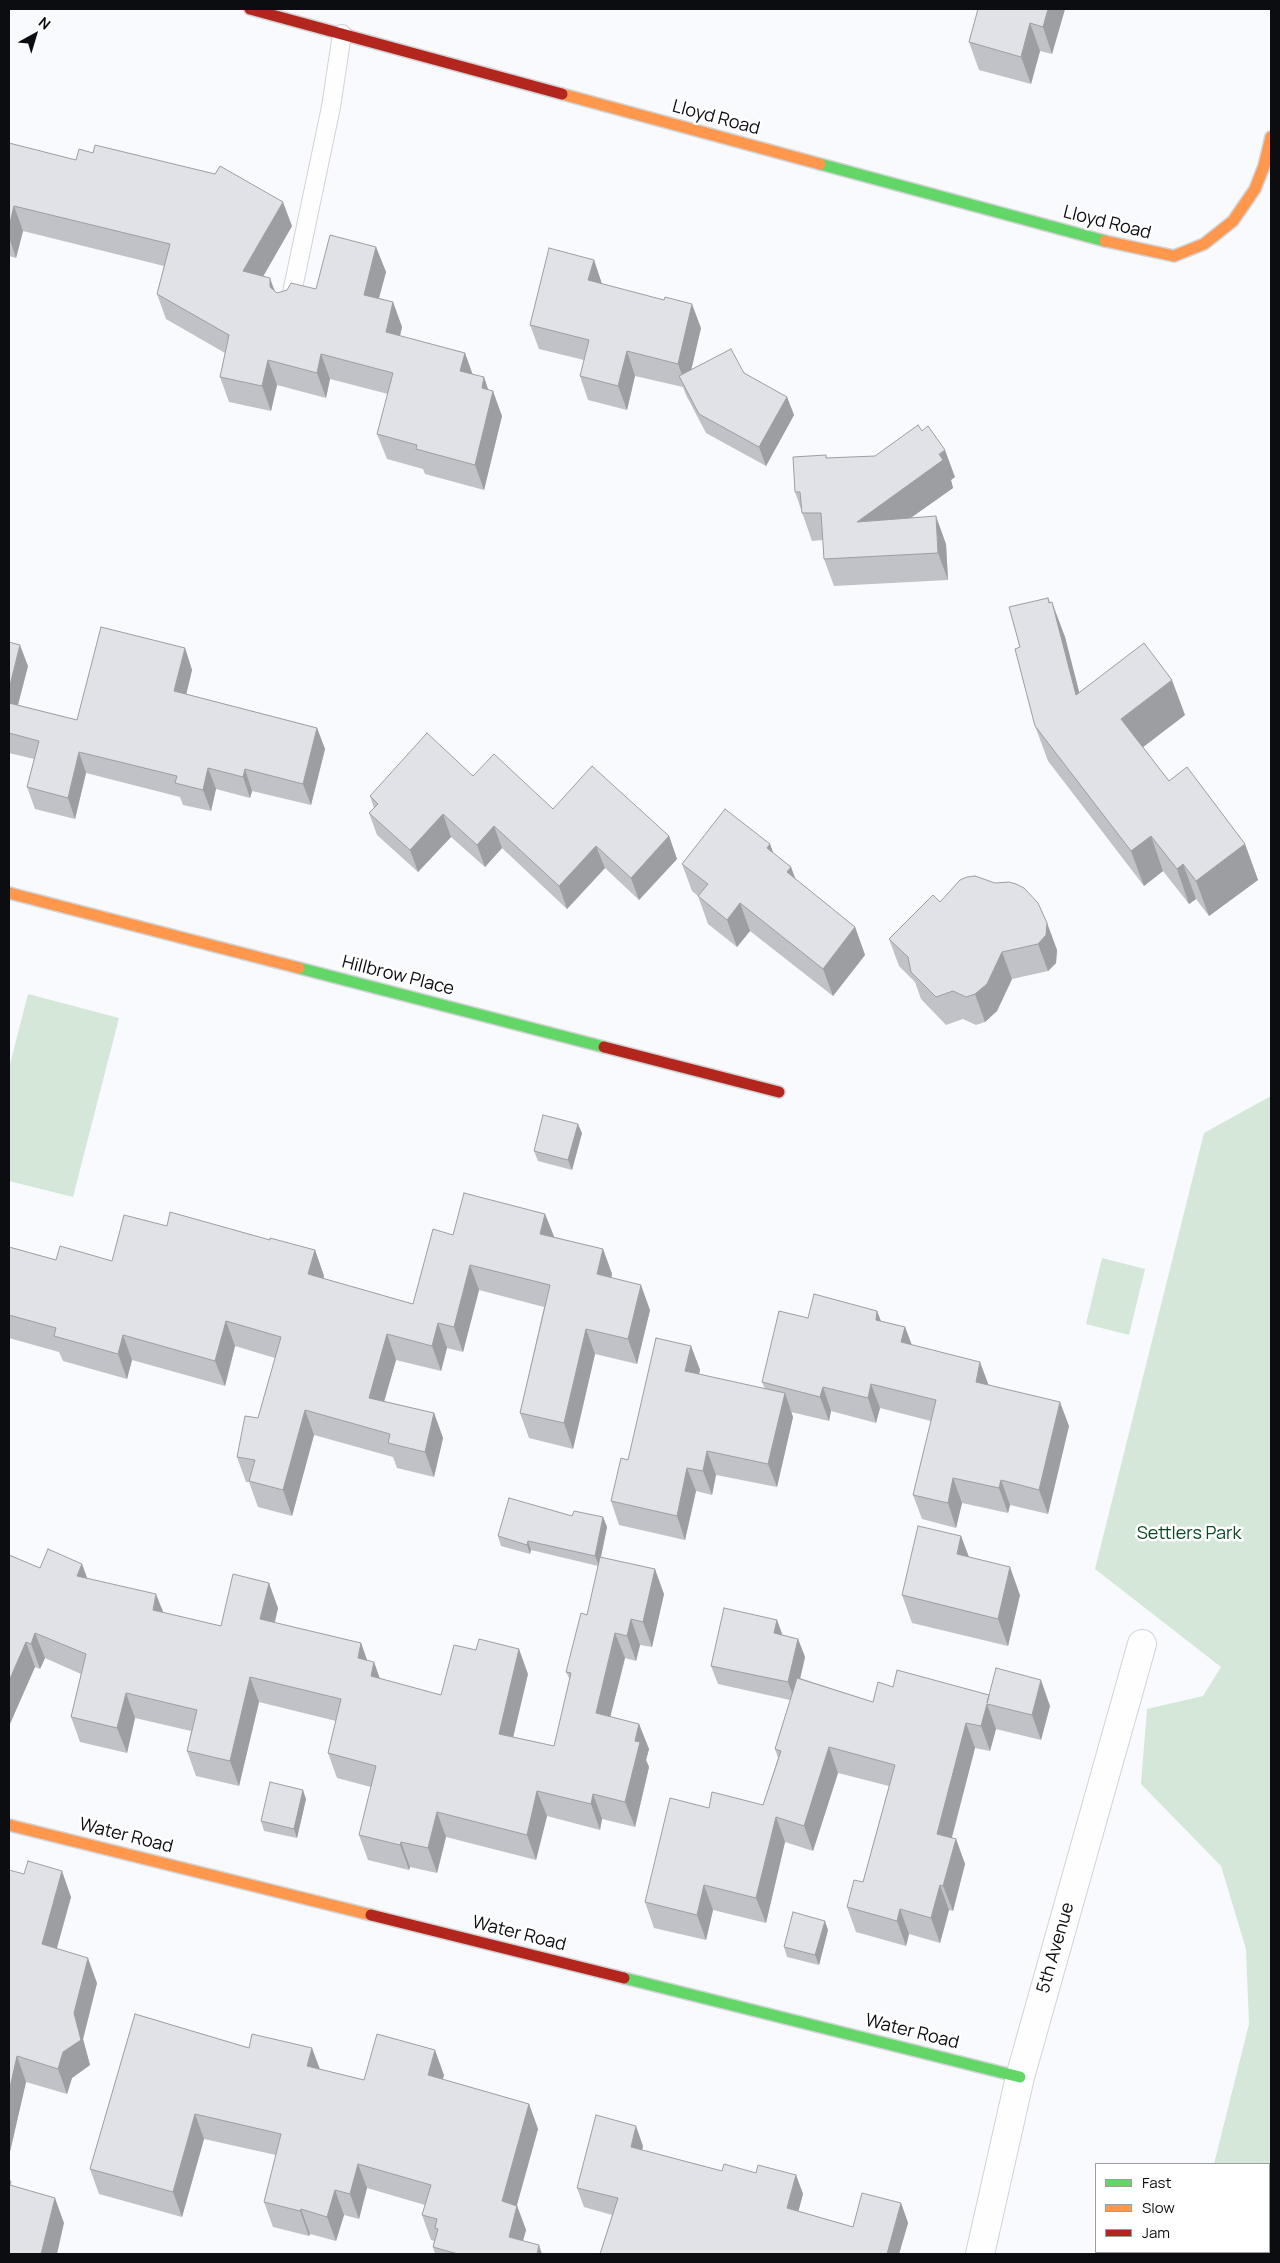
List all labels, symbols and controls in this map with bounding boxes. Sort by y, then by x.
north arrow [10,10,60,60]
text: N [35,12,55,34]
street label: Lloyd Road [670,96,762,140]
street label: Lloyd Road [1061,202,1153,244]
street label: Hillbrow Place [340,952,456,1000]
park label: Settlers Park [1137,1523,1241,1545]
street label: Water Road [77,1814,175,1858]
street label: 5th Avenue [1033,1900,1079,1996]
street label: Water Road [470,1912,568,1956]
street label: Water Road [863,2010,961,2054]
legend [1095,2163,1270,2253]
text: Fast [1142,2172,1171,2193]
text: Slow [1142,2197,1175,2218]
text: Jam [1142,2222,1170,2243]

